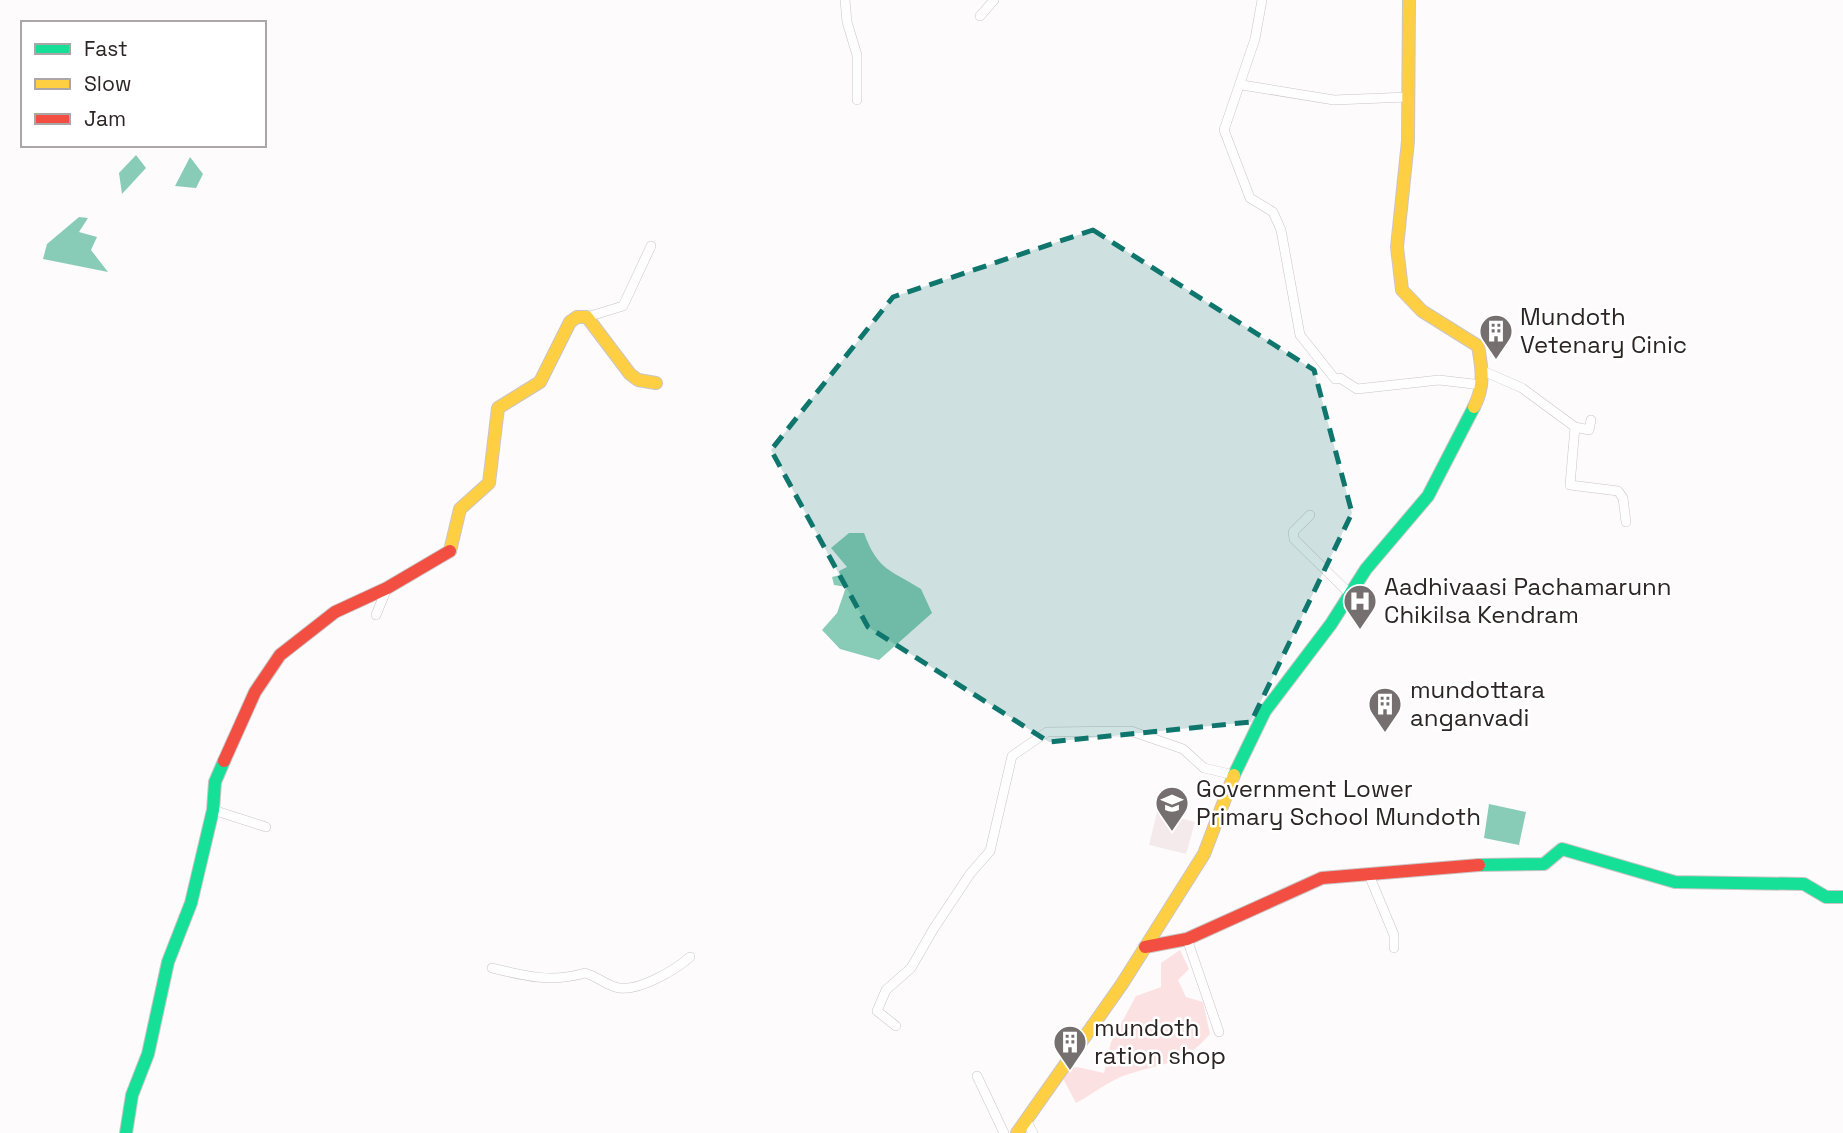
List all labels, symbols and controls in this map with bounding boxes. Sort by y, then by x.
legend [21,21,266,147]
text: Fast [84,35,128,62]
text: Slow [84,70,132,97]
text: Jam [84,105,126,132]
place label: Mundoth Vetenary Cinic [1520,301,1687,360]
building icon: Mundoth Vetenary Cinic [1477,312,1515,361]
place label: Aadhivaasi Pachamarunn Chikilsa Kendram [1384,571,1672,630]
hospital icon: Aadhivaasi Pachamarunn Chikilsa Kendram [1341,582,1379,631]
place label: mundottara anganvadi [1410,674,1545,733]
building icon: mundottara anganvadi [1366,685,1404,734]
place label: Government Lower Primary School Mundoth [1196,773,1481,832]
school or university icon: Government Lower Primary School Mundoth [1153,784,1191,833]
place label: mundoth ration shop [1094,1012,1226,1071]
building icon: mundoth ration shop [1051,1023,1089,1072]

